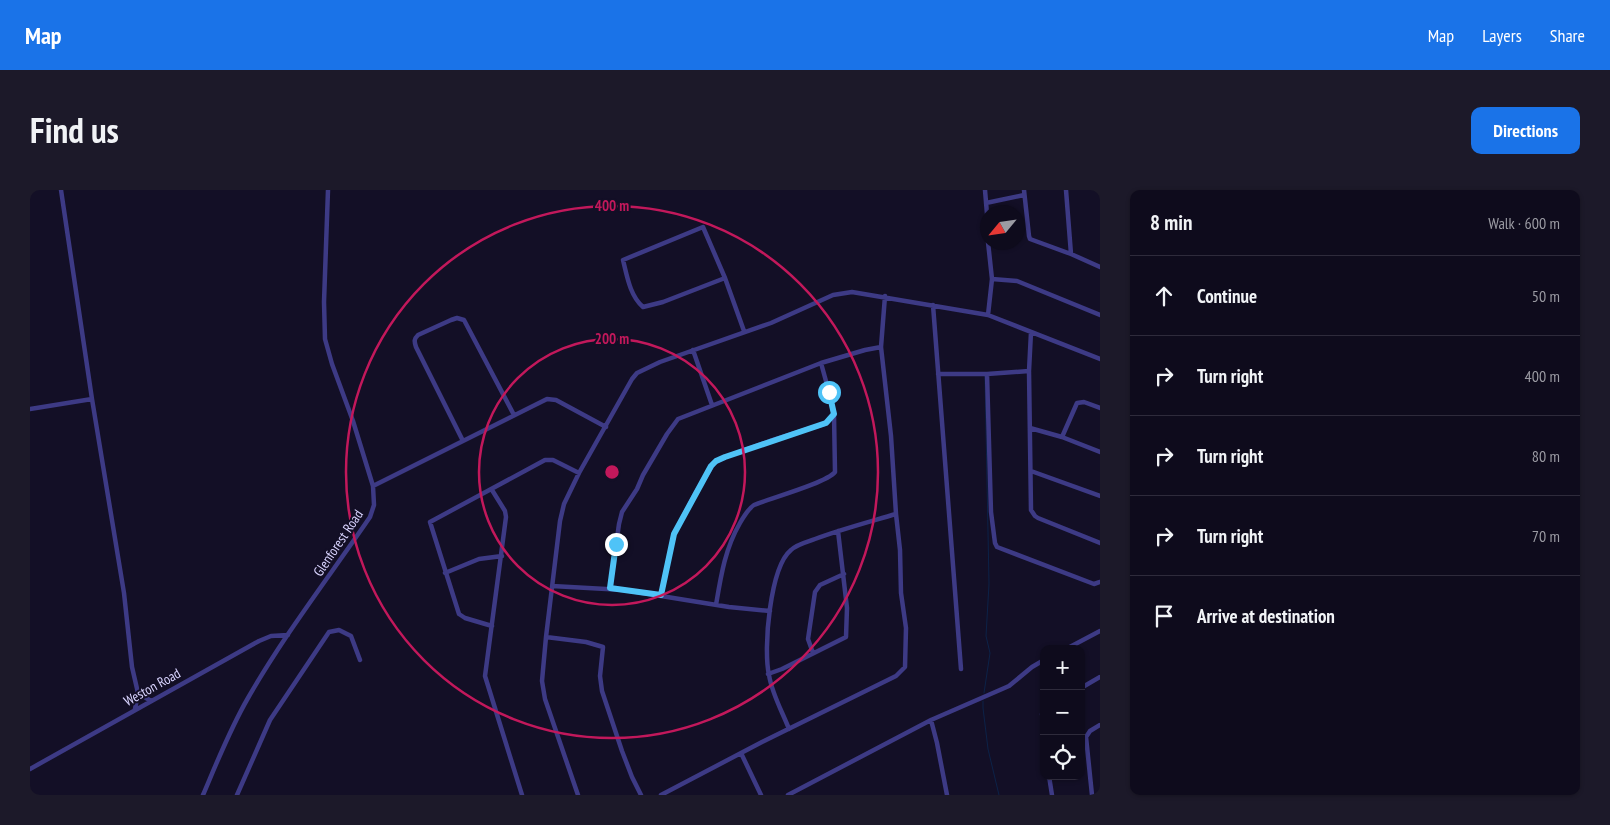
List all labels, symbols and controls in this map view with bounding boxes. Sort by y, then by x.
text: Map [25,20,62,51]
text: Map [1428,24,1454,47]
text: Layers [1482,24,1522,47]
text: Share [1550,24,1585,47]
text: Find us [30,107,119,153]
button: Directions [1471,107,1580,154]
text: 400 m [595,196,629,215]
north arrow [980,205,1025,250]
text: 8 min [1150,209,1192,236]
text: Walk · 600 m [1488,213,1560,233]
icon: ahead [1150,282,1178,310]
text: Continue [1197,284,1257,308]
text: 50 m [1532,286,1560,306]
text: 200 m [595,329,629,348]
icon: right [1150,362,1178,390]
text: Turn right [1197,364,1263,388]
text: 400 m [1525,366,1560,386]
route start [818,381,841,404]
icon: right [1150,442,1178,470]
text: Turn right [1197,444,1263,468]
text: 80 m [1532,446,1560,466]
centre of rings [603,463,621,481]
street label: Glenforest Road [309,506,367,580]
icon: right [1150,522,1178,550]
text: Turn right [1197,524,1263,548]
text: 70 m [1532,526,1560,546]
route end [605,533,628,556]
icon: arrive [1150,602,1178,630]
text: Arrive at destination [1197,604,1335,628]
map controls [1040,645,1085,780]
button: + [1040,645,1085,690]
street label: Weston Road [120,664,184,710]
button: − [1040,690,1085,735]
button: locate [1040,735,1085,780]

